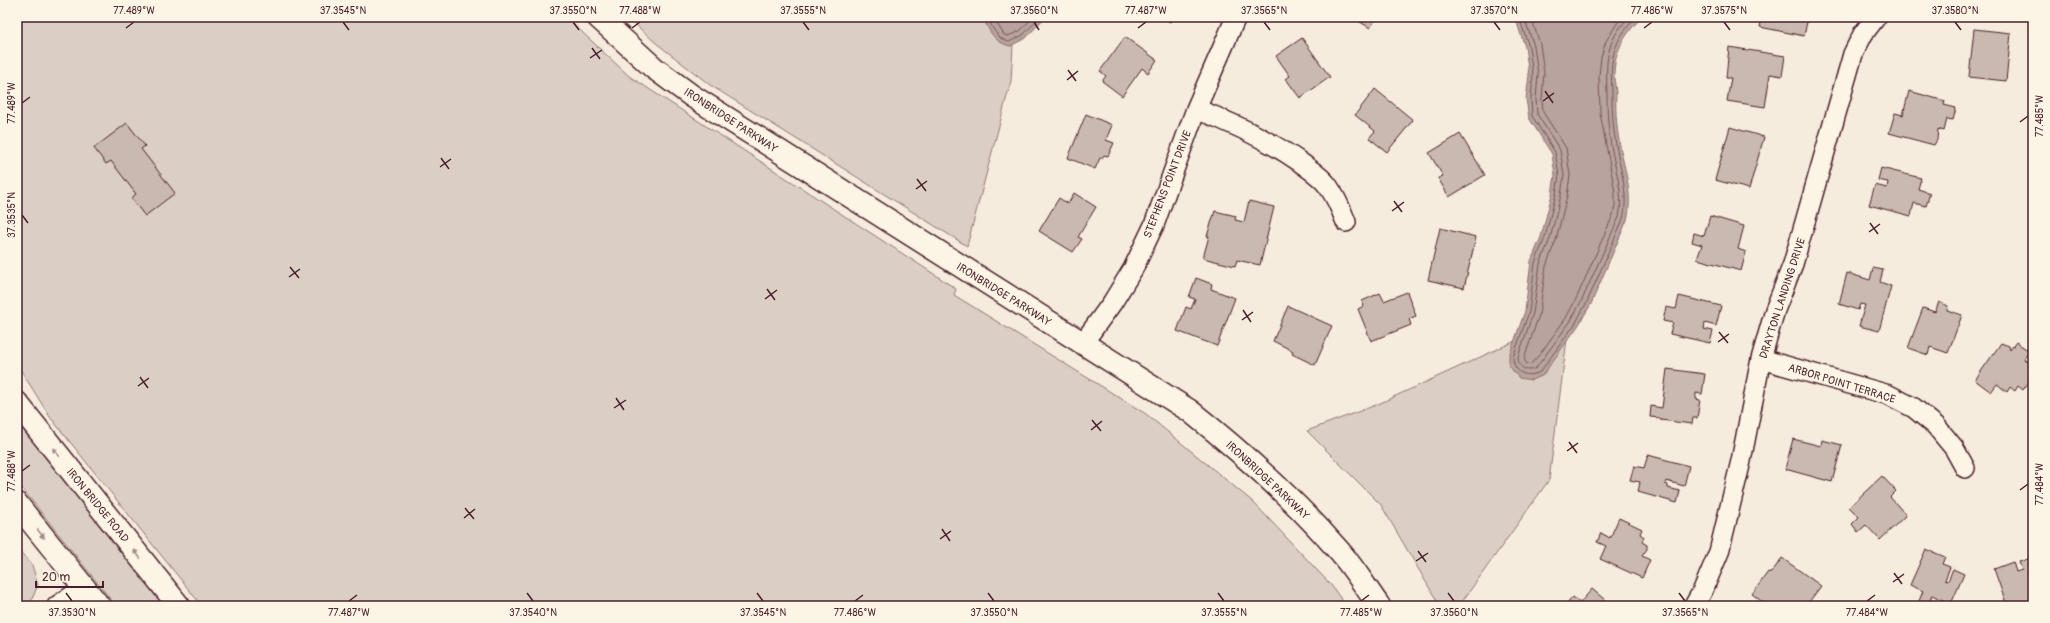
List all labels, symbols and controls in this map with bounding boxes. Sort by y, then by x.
text: 77.489°W [113,5,155,17]
text: 37.3545°N [320,5,366,17]
text: 37.3550°N [549,5,597,17]
text: 77.488°W [619,5,661,17]
text: 37.3555°N [780,5,826,17]
text: 37.3560°N [1010,5,1058,17]
text: 77.487°W [1125,5,1167,17]
text: 37.3565°N [1241,5,1287,17]
text: 37.3570°N [1470,5,1518,17]
text: 77.486°W [1631,5,1674,17]
text: 37.3575°N [1701,5,1747,17]
text: 37.3580°N [1931,5,1979,17]
text: 77.489°W [6,82,18,124]
street label: IRONBRIDGE PARKWAY [681,85,781,156]
text: 77.485°W [2034,95,2046,137]
street label: STEPHENS POINT DRIVE [1141,128,1194,240]
text: 37.3535°N [6,192,18,238]
street label: DRAYTON LANDING DRIVE [1757,236,1808,360]
street label: IRONBRIDGE PARKWAY [954,260,1054,329]
street label: ARBOR POINT TERRACE [1787,361,1897,406]
street label: IRONBRIDGE PARKWAY [1223,438,1312,523]
one-way arrow [52,447,60,457]
text: 77.488°W [6,450,18,492]
text: 77.484°W [2034,462,2046,505]
street label: IRON BRIDGE ROAD [64,466,132,545]
one-way arrow [37,529,46,540]
one-way arrow [133,548,141,559]
scale bar [36,563,103,589]
text: 20 m [42,570,71,585]
text: 37.3530°N [48,607,96,619]
text: 77.487°W [328,607,370,619]
text: 37.3540°N [509,607,557,619]
text: 37.3545°N [740,607,786,619]
text: 77.486°W [834,607,877,619]
text: 37.3550°N [970,607,1018,619]
text: 37.3555°N [1201,607,1247,619]
text: 77.485°W [1340,607,1382,619]
text: 37.3560°N [1430,607,1478,619]
text: 37.3565°N [1662,607,1708,619]
text: 77.484°W [1846,607,1889,619]

